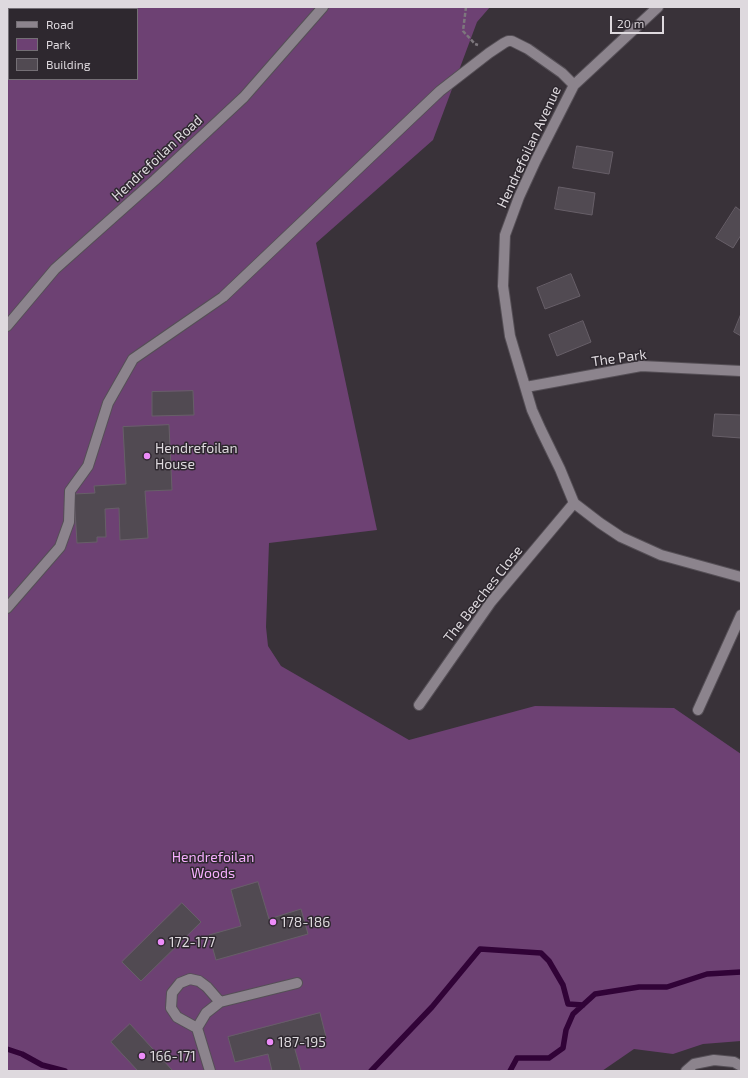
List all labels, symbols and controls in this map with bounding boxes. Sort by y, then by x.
legend [8,8,138,80]
scale bar [612,8,666,34]
text: 20 m [617,16,644,30]
text: Road [46,17,74,31]
text: Park [46,37,71,51]
text: Building [46,57,90,71]
street label: Hendrefoilan Avenue [493,83,565,211]
street label: Hendrefoilan Road [108,112,206,204]
street label: The Park [590,346,648,370]
place label: Hendrefoilan House [155,440,238,472]
marker: Hendrefoilan House [142,451,152,461]
street label: The Beeches Close [440,542,526,646]
park label: Hendrefoilan Woods [172,849,254,882]
place label: 178-186 [281,914,330,930]
marker: 178-186 [268,917,278,927]
place label: 172-177 [169,934,215,950]
marker: 172-177 [156,937,166,947]
place label: 187-195 [278,1034,326,1050]
marker: 187-195 [265,1037,275,1047]
place label: 166-171 [150,1048,196,1064]
marker: 166-171 [137,1051,147,1061]

